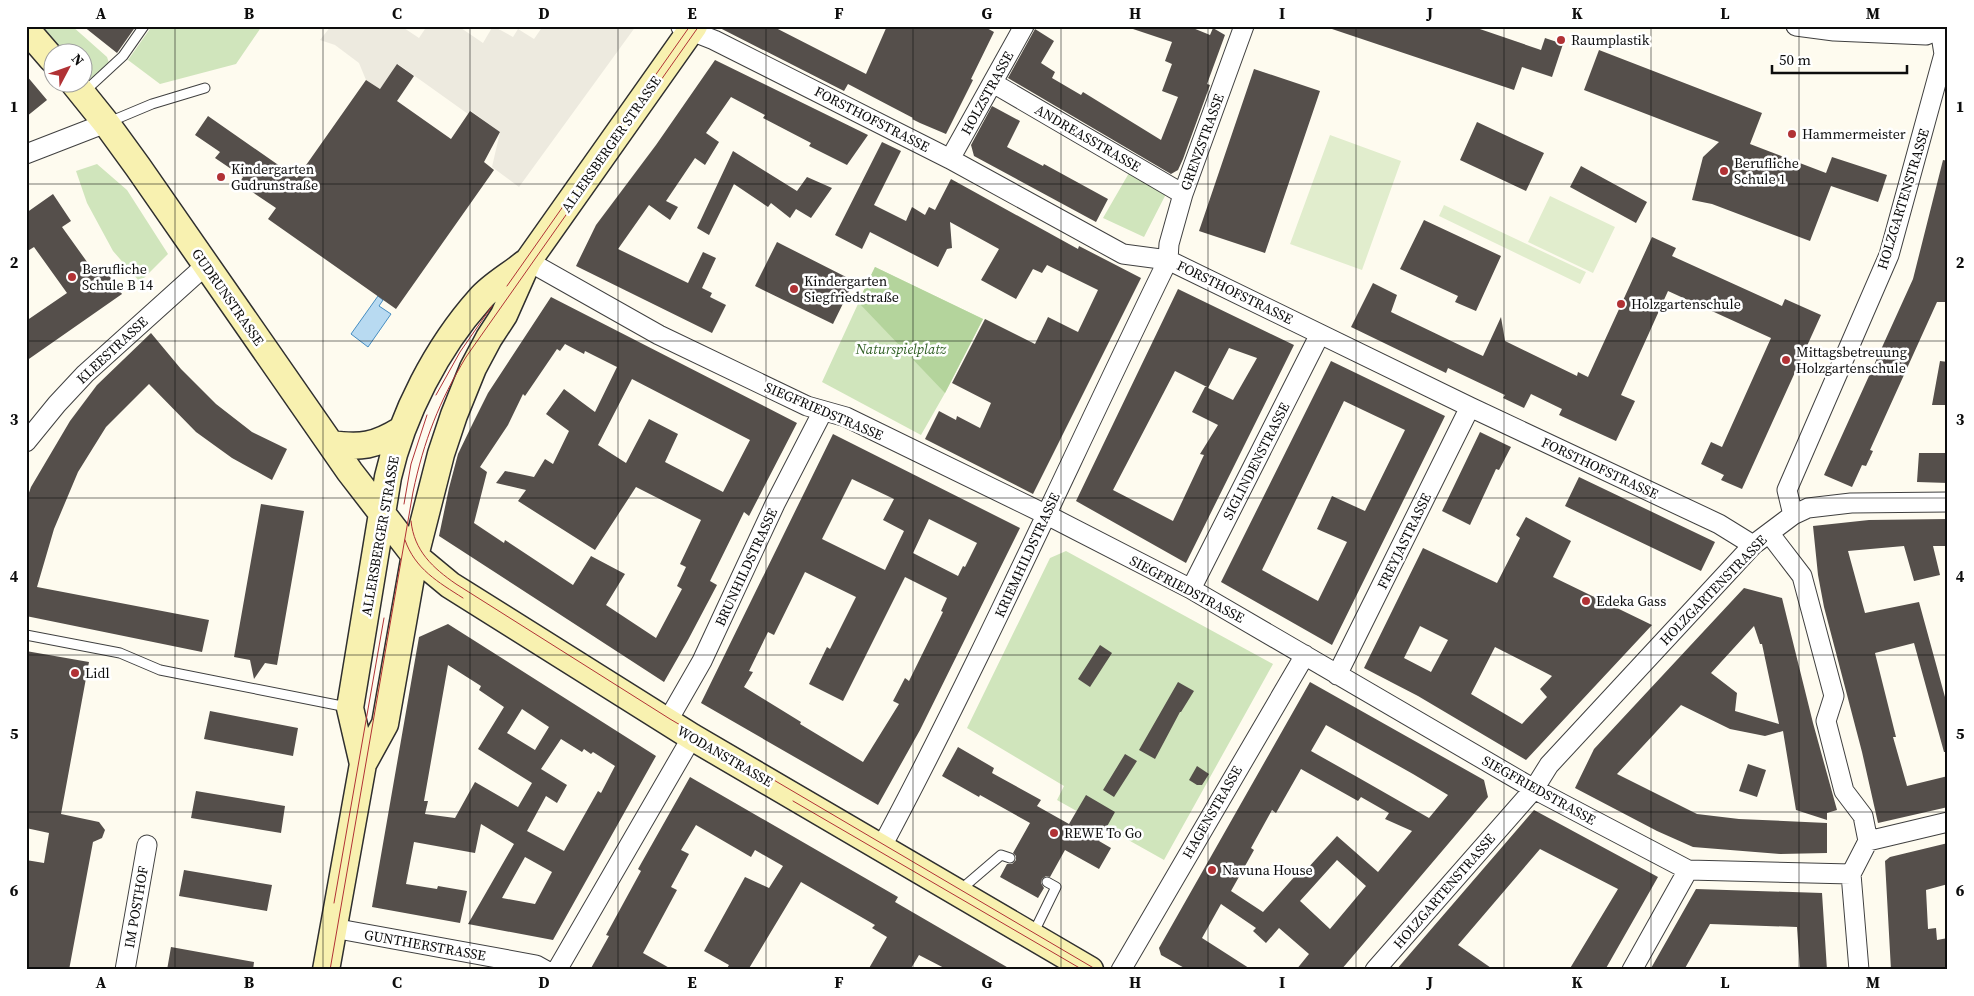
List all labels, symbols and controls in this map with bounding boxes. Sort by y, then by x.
text: A [96,2,107,24]
text: B [244,2,255,24]
text: C [392,2,402,24]
text: D [538,2,550,24]
text: E [687,2,697,24]
text: F [834,2,844,24]
text: G [982,2,993,24]
text: H [1129,2,1141,24]
text: I [1279,2,1285,24]
text: J [1426,2,1433,24]
text: K [1571,2,1583,24]
text: L [1720,2,1730,24]
text: M [1866,2,1880,24]
place label: Raumplastik [1571,30,1650,50]
marker: Raumplastik [1555,34,1567,46]
north arrow [42,42,92,92]
scale bar [1772,42,1906,74]
street label: HOLZSTRASSE [956,48,1018,138]
text: N [67,49,89,70]
text: 50 m [1779,49,1811,70]
street label: ALLERSBERGER STRASSE [556,72,666,216]
street label: FORSTHOFSTRASSE [811,81,933,157]
street label: GRENZSTRASSE [1175,91,1229,193]
text: 1 [10,95,18,117]
text: 1 [1956,95,1964,117]
street label: ANDREASSTRASSE [1031,100,1145,176]
place label: Hammermeister [1802,124,1906,144]
street label: HOLZGARTENSTRASSE [1872,126,1934,272]
marker: Hammermeister [1786,128,1798,140]
place label: Berufliche Schule 1 [1734,153,1799,189]
place label: Kindergarten Gudrunstraße [231,159,318,195]
marker: Berufliche Schule 1 [1718,165,1730,177]
marker: Kindergarten Gudrunstraße [215,171,227,183]
street label: GUDRUNSTRASSE [187,245,269,349]
text: 2 [10,251,19,273]
text: 2 [1956,251,1965,273]
street label: FORSTHOFSTRASSE [1174,255,1296,329]
place label: Berufliche Schule B 14 [82,259,153,295]
marker: Berufliche Schule B 14 [66,271,78,283]
place label: Kindergarten Siegfriedstraße [804,271,899,307]
marker: Kindergarten Siegfriedstraße [788,283,800,295]
place label: Holzgartenschule [1631,294,1741,314]
marker: Holzgartenschule [1615,298,1627,310]
street label: KLEESTRASSE [72,312,152,388]
park label: Naturspielplatz [855,339,947,359]
place label: Mittagsbetreuung Holzgartenschule [1796,342,1907,378]
marker: Mittagsbetreuung Holzgartenschule [1780,354,1792,366]
street label: SIEGFRIEDSTRASSE [762,377,886,445]
street label: SIGLINDENSTRASSE [1218,399,1294,523]
text: 3 [10,408,19,430]
text: 3 [1956,408,1965,430]
street label: FORSTHOFSTRASSE [1538,432,1662,504]
street label: ALLERSBERGER STRASSE [356,454,404,618]
street label: KRIEMHILDSTRASSE [989,489,1065,621]
street label: FREYJASTRASSE [1372,490,1436,592]
street label: BRUNHILDSTRASSE [710,505,782,629]
street label: HOLZGARTENSTRASSE [1655,530,1771,650]
street label: SIEGFRIEDSTRASSE [1126,550,1248,628]
text: 4 [10,565,19,587]
text: 4 [1956,565,1965,587]
place label: Edeka Gass [1596,591,1666,611]
marker: Edeka Gass [1580,595,1592,607]
place label: Lidl [85,663,110,683]
marker: Lidl [69,667,81,679]
street label: WODANSTRASSE [673,720,777,792]
text: 5 [10,722,19,744]
text: 5 [1956,722,1965,744]
street label: SIEGFRIEDSTRASSE [1478,750,1600,830]
street label: HAGENSTRASSE [1177,762,1247,862]
place label: REWE To Go [1064,823,1142,843]
marker: REWE To Go [1048,827,1060,839]
street label: HOLZGARTENSTRASSE [1388,829,1500,953]
place label: Navuna House [1222,860,1313,880]
street label: IM POSTHOF [119,864,153,950]
marker: Navuna House [1206,864,1218,876]
text: 6 [10,879,19,901]
text: 6 [1956,879,1965,901]
street label: GUNTHERSTRASSE [363,924,487,966]
text: A [96,971,107,993]
text: B [244,971,255,993]
text: C [392,971,402,993]
text: D [538,971,550,993]
text: E [687,971,697,993]
text: F [834,971,844,993]
text: G [982,971,993,993]
text: H [1129,971,1141,993]
text: I [1279,971,1285,993]
text: J [1426,971,1433,993]
text: K [1571,971,1583,993]
text: L [1720,971,1730,993]
text: M [1866,971,1880,993]

